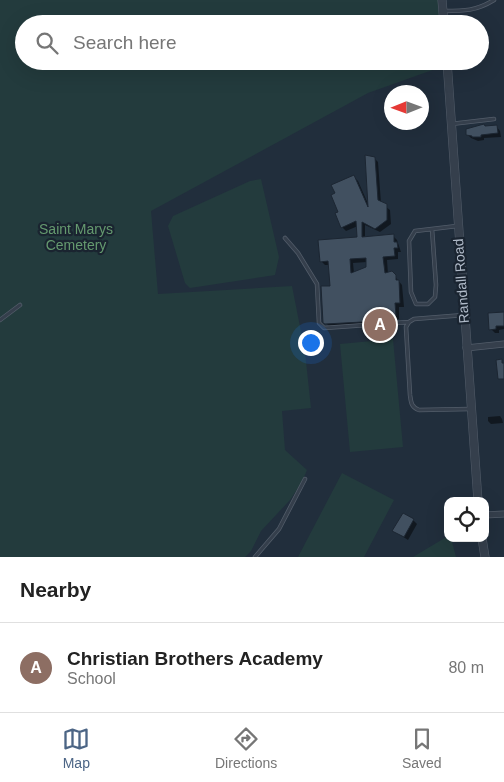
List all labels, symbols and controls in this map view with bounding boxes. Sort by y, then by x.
search box [15,15,489,70]
icon: search [33,29,61,57]
text: Search here [73,32,177,53]
north arrow [384,85,429,130]
park label: Saint Marys Cemetery [39,221,113,253]
street label: Randall Road [450,238,472,324]
pin: A [364,306,396,344]
your location [298,330,324,356]
map controls [444,497,489,542]
button: locate [444,497,489,542]
text: Nearby [20,578,91,601]
text: Christian Brothers Academy [67,648,323,669]
text: A [30,659,42,676]
text: 80 m [448,659,484,676]
text: School [67,670,116,687]
tab: Map [62,725,90,771]
tab: Directions [215,725,277,771]
tab: Saved [402,725,442,771]

